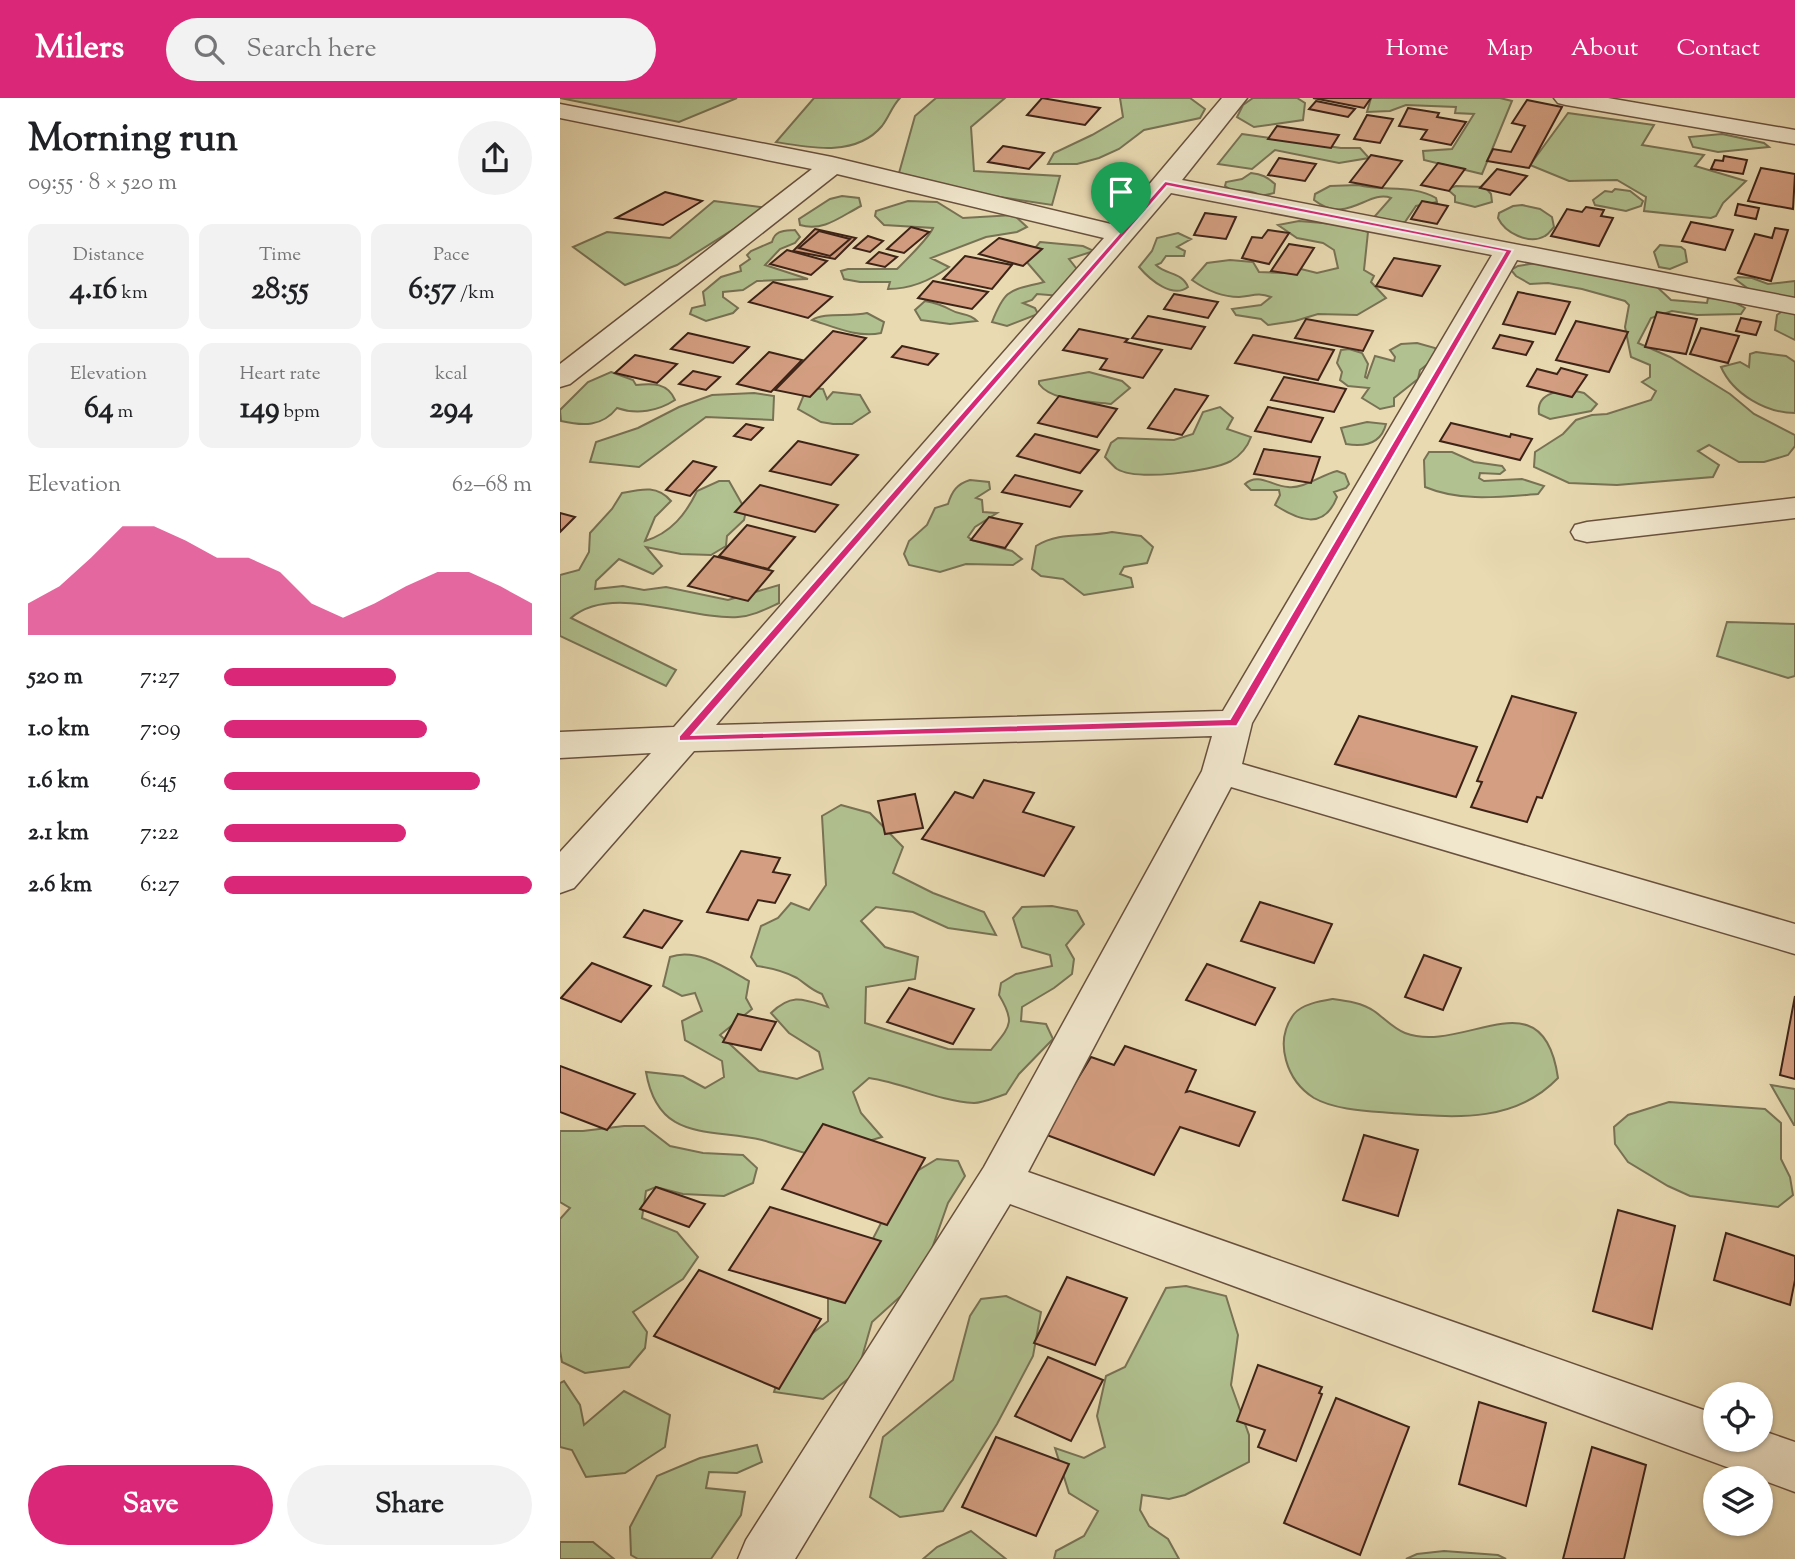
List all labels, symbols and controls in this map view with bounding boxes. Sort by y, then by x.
search box [166,18,656,81]
text: Milers [35,25,124,73]
icon: search [190,30,228,68]
text: Search here [246,31,377,68]
text: Home [1386,32,1449,66]
text: Map [1487,32,1533,66]
text: About [1571,32,1638,66]
text: Contact [1676,32,1760,66]
text: Morning run [28,114,238,168]
button: share [458,121,532,195]
pin [1091,162,1151,234]
text: 09:55 · 8 × 520 m [28,167,177,200]
icon: arrive [1102,173,1140,211]
text: Distance [73,242,144,269]
text: Time [259,242,301,269]
text: Pace [433,242,470,269]
text: 4.16 [70,269,118,312]
text: 28:55 [251,269,309,312]
text: 6:57 [408,269,456,312]
text: km [118,280,148,307]
text: /km [456,280,494,307]
text: Elevation [70,361,147,388]
text: Heart rate [239,361,321,388]
text: kcal [435,361,468,388]
text: 64 [84,388,114,431]
text: 149 [240,388,280,431]
text: 294 [429,388,473,431]
text: m [114,399,133,426]
text: bpm [280,399,320,426]
text: Elevation [28,469,121,502]
text: 62–68 m [452,469,532,502]
text: 520 m [28,661,83,694]
text: 7:27 [140,661,180,694]
text: 1.0 km [28,713,90,746]
text: 7:09 [140,713,181,746]
text: 1.6 km [28,765,89,798]
text: 6:45 [140,765,177,798]
text: 2.1 km [28,817,89,850]
text: 7:22 [140,817,179,850]
text: 2.6 km [28,869,92,902]
text: 6:27 [140,869,179,902]
map controls [1703,1382,1773,1536]
button: locate [1703,1382,1773,1452]
button: Save [28,1465,273,1545]
button: Share [287,1465,532,1545]
button: layers [1703,1466,1773,1536]

